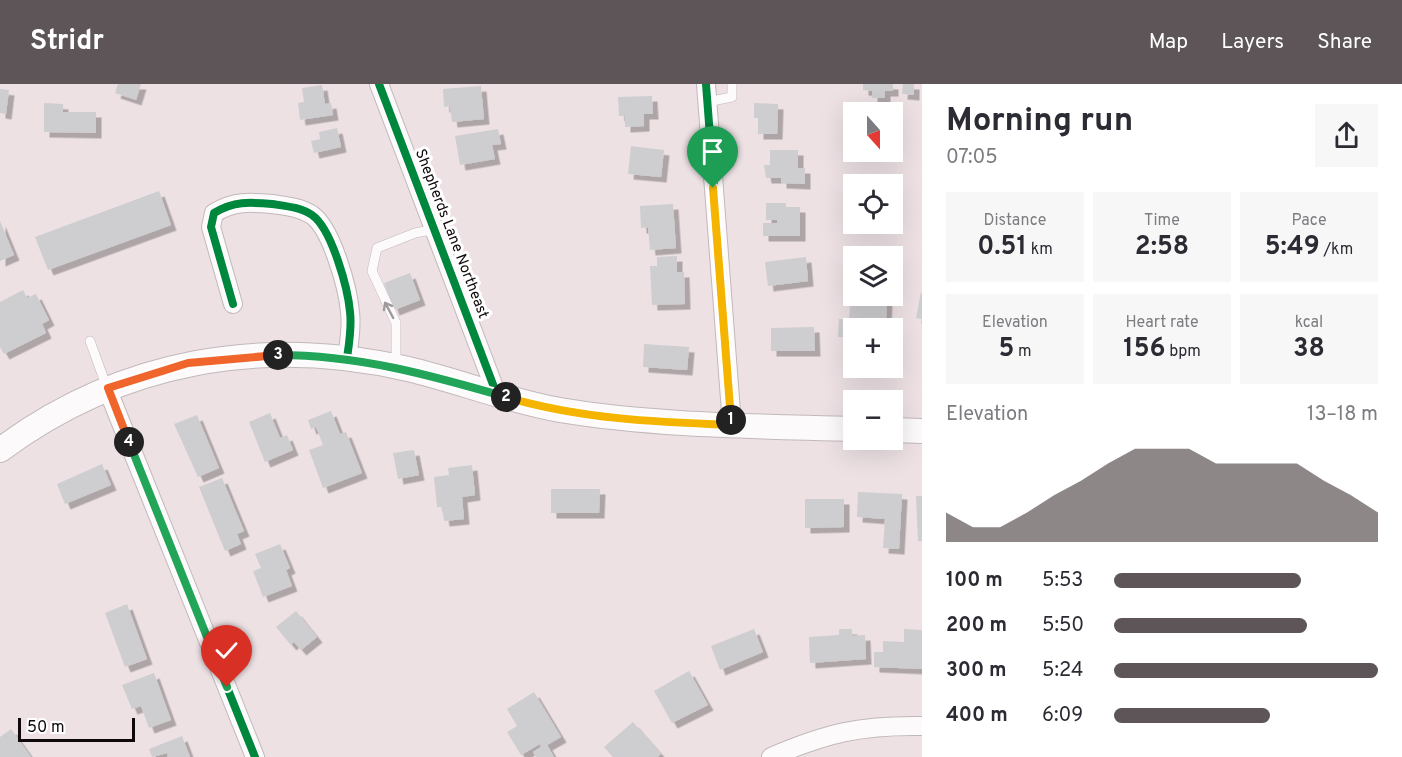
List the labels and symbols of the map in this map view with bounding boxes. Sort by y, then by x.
north arrow [843,102,903,162]
pin [687,126,738,188]
street label: Shepherds Lane Northeast [410,147,492,321]
one-way arrow [383,301,395,319]
pin: 3 [263,340,293,370]
pin: 2 [491,382,521,412]
pin: 1 [716,405,746,435]
pin: 4 [114,427,144,457]
pin [201,625,252,687]
scale bar [18,715,135,742]

